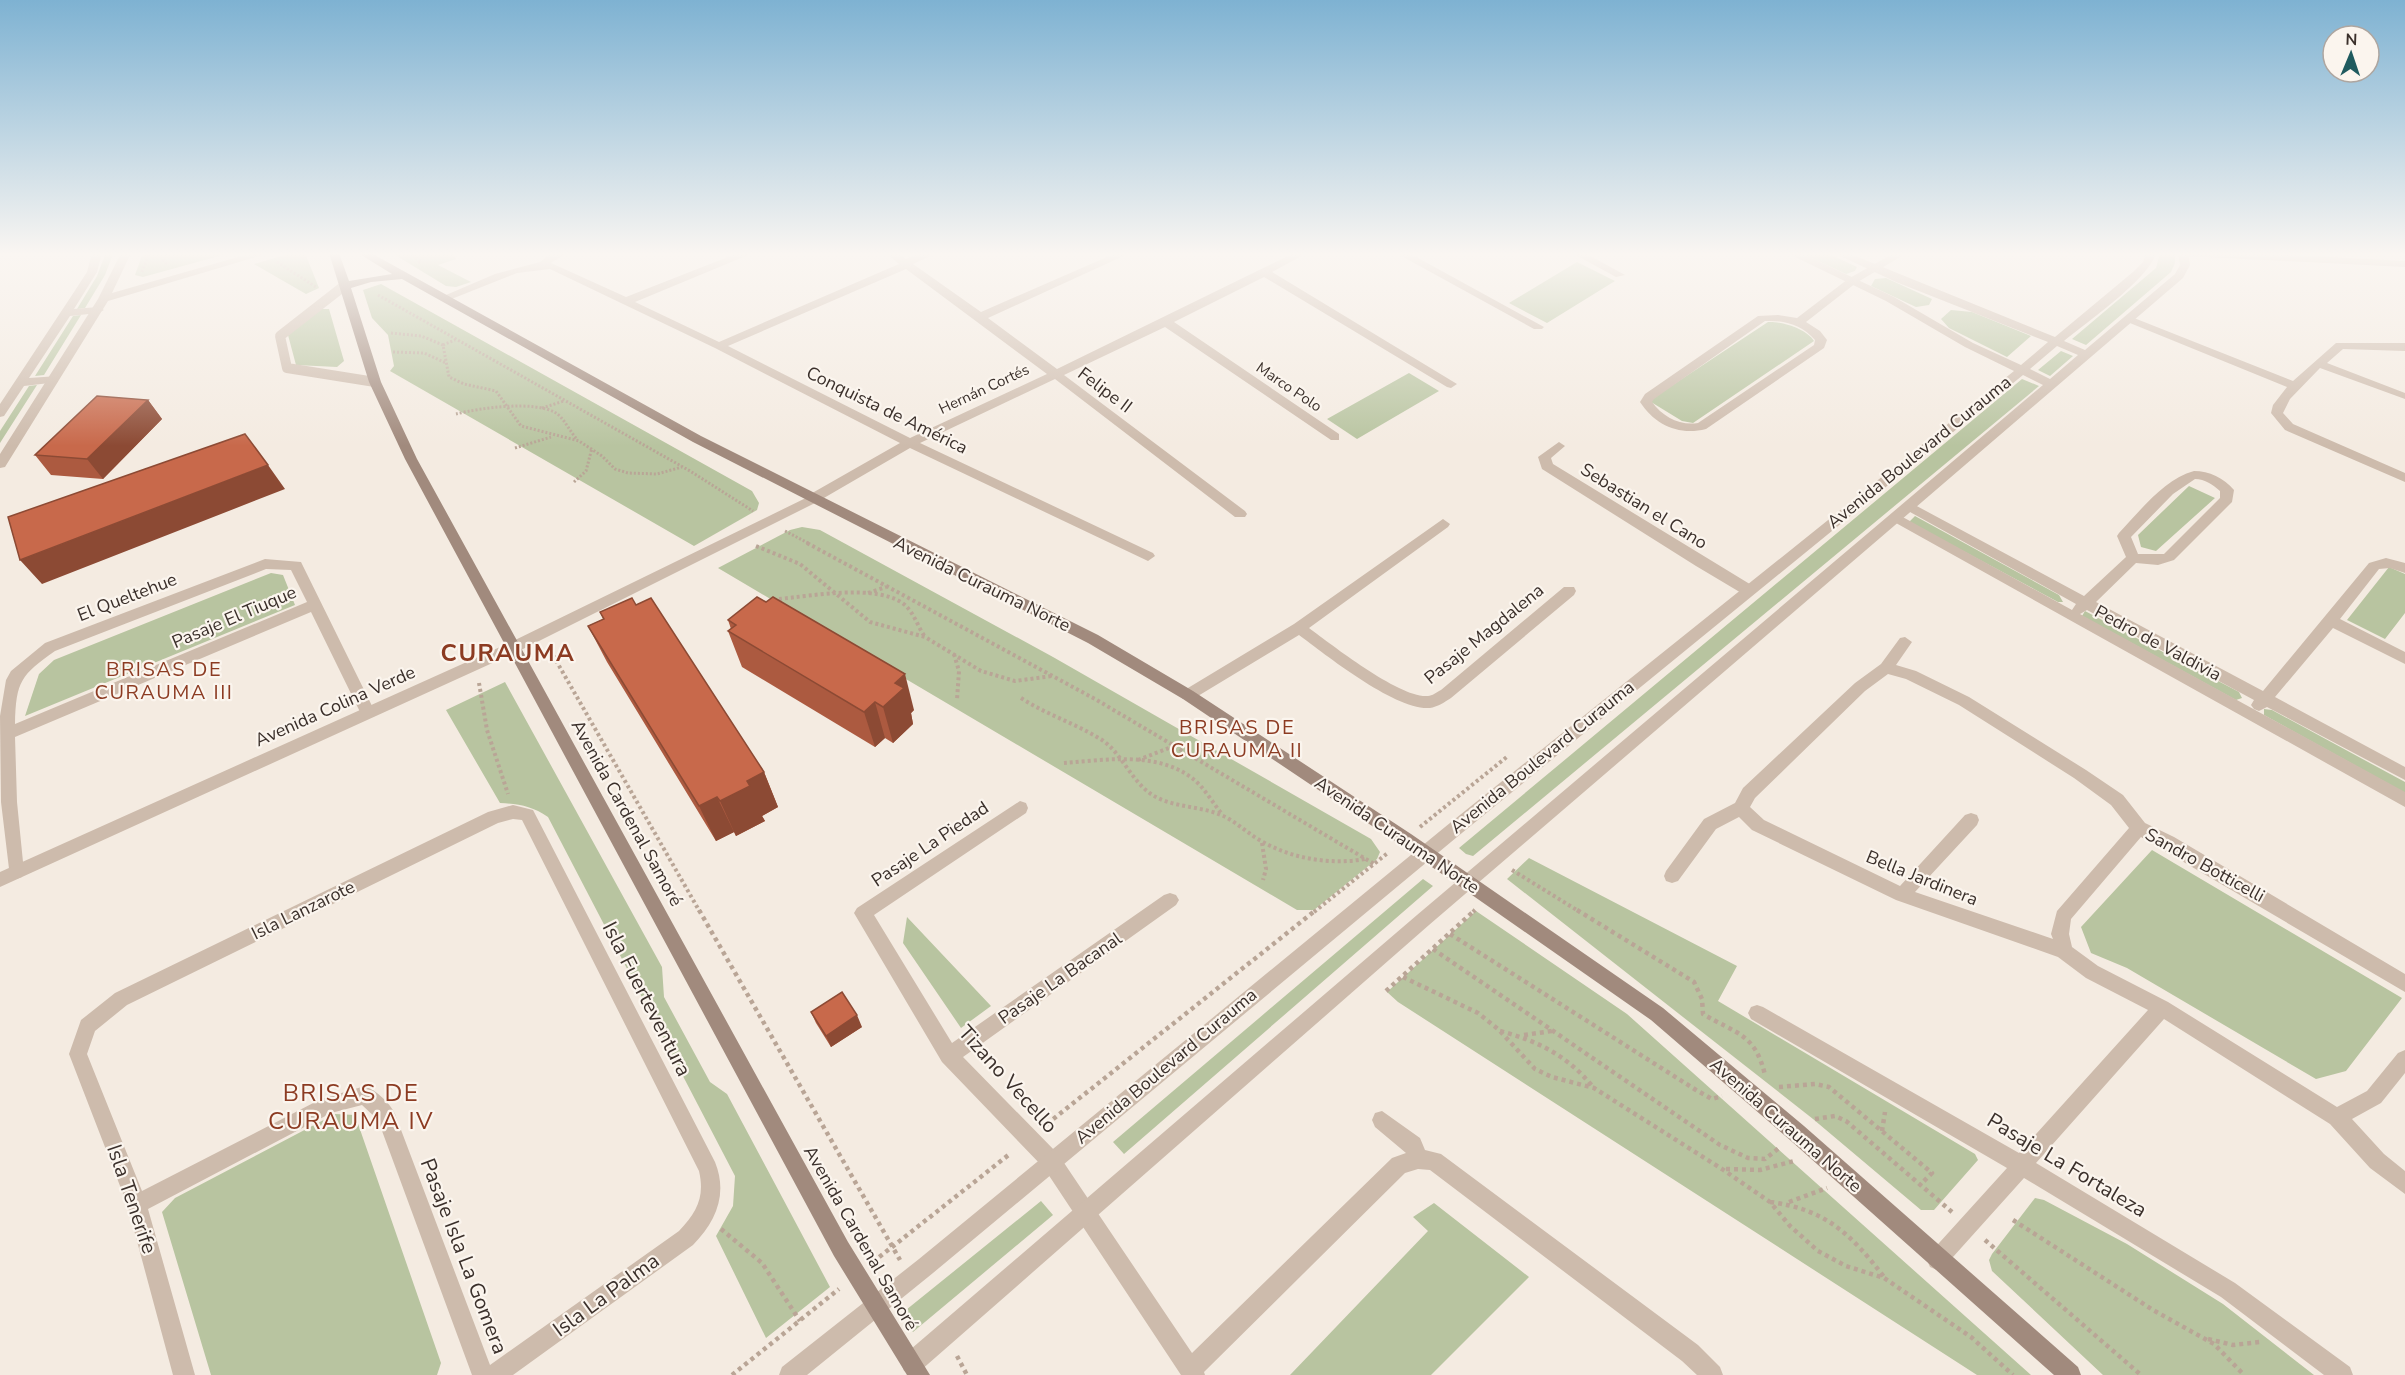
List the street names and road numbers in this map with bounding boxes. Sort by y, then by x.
street label: Marco Polo [1252,358,1326,416]
street label: Hernán Cortés [936,359,1032,419]
street label: Conquista de América [802,360,972,460]
street label: Felipe II [1073,362,1137,418]
street label: Avenida Boulevard Curauma [1822,370,2016,534]
street label: Sebastian el Cano [1576,457,1712,555]
street label: Avenida Curauma Norte [890,531,1074,637]
street label: El Queltehue [74,567,180,627]
street label: Pasaje Magdalena [1419,578,1549,690]
street label: Pasaje El Tiuque [168,580,300,654]
street label: Pedro de Valdivia [2090,599,2226,687]
street label: Avenida Colina Verde [251,660,419,752]
street label: Avenida Boulevard Curauma [1445,675,1639,839]
street label: Avenida Cardenal Samoré [566,715,688,911]
street label: Avenida Curauma Norte [1310,771,1484,899]
street label: Pasaje La Piedad [867,796,993,892]
street label: Sandro Botticelli [2141,822,2269,908]
street label: Bella Jardinera [1863,845,1981,911]
street label: Isla Lanzarote [247,875,359,945]
street label: Isla Fuerteventura [596,917,698,1081]
street label: Pasaje La Bacanal [993,926,1127,1030]
street label: Avenida Boulevard Curauma [1070,983,1262,1149]
street label: Tizano Vecello [952,1019,1064,1139]
street label: Avenida Curauma Norte [1705,1052,1867,1198]
street label: Pasaje La Fortaleza [1982,1106,2152,1224]
street label: Isla Tenerife [100,1141,164,1257]
street label: Avenida Cardenal Samoré [798,1141,924,1335]
street label: Pasaje Isla La Gomera [414,1154,514,1358]
street label: Isla La Palma [547,1247,665,1343]

